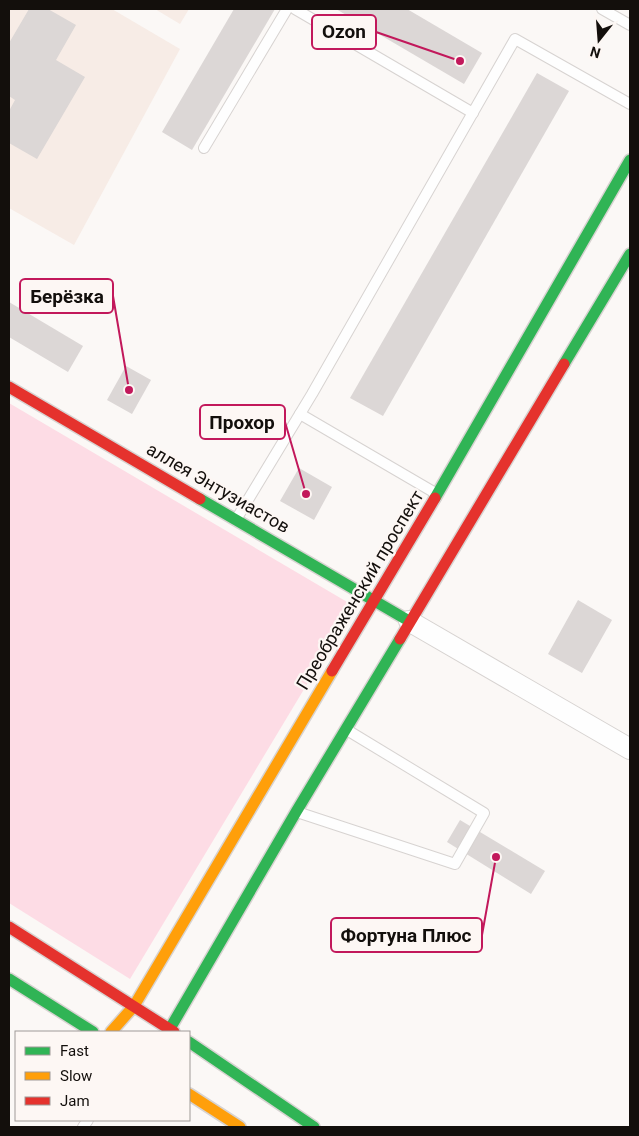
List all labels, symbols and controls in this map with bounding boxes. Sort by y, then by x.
callout: Ozon [312,15,376,49]
north arrow [574,15,624,65]
text: Ozon [322,20,366,43]
text: N [588,43,602,62]
callout: Берёзка [20,279,113,313]
text: Берёзка [30,285,104,308]
callout: Прохор [200,405,285,439]
text: Прохор [209,411,275,434]
street label: аллея Энтузиастов [143,438,294,537]
street label: Преображенский проспект [292,486,428,693]
callout: Фортуна Плюс [331,918,482,952]
text: Фортуна Плюс [341,924,472,947]
legend [15,1031,190,1121]
text: Fast [60,1042,89,1060]
text: Slow [60,1067,92,1085]
text: Jam [60,1092,90,1110]

